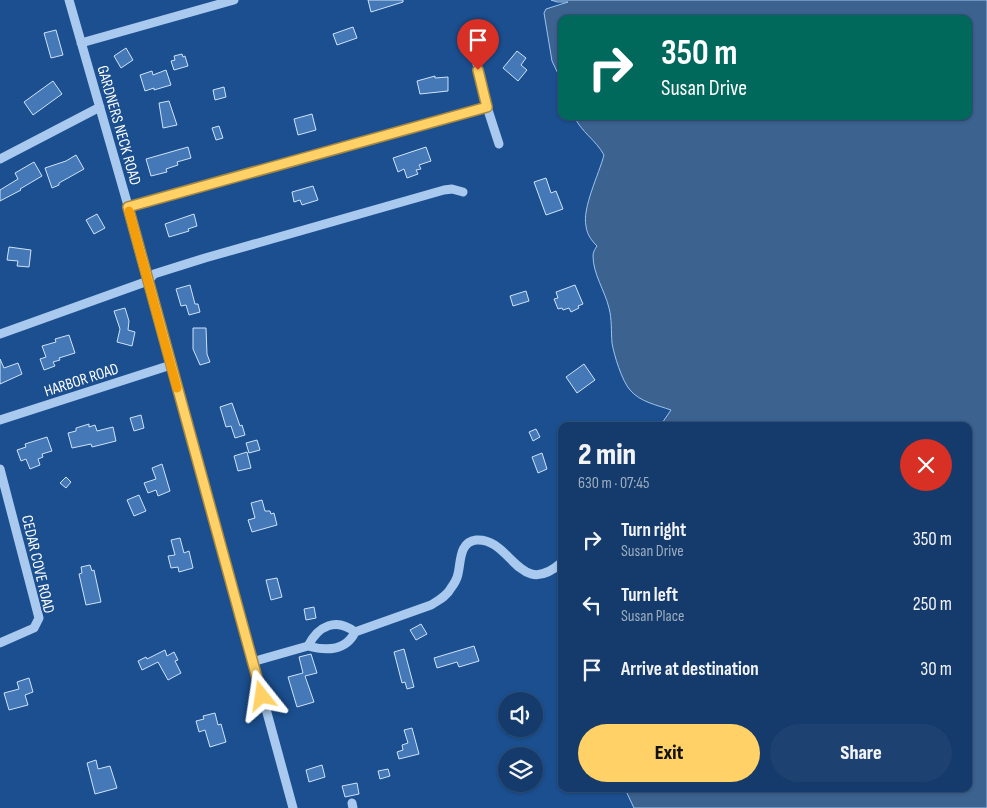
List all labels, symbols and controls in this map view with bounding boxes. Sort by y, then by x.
pin [457,19,499,70]
icon: arrive [464,26,492,54]
text: 350 m [661,32,737,75]
icon: right [578,35,643,100]
street label: GARDNERS NECK ROAD [92,63,145,188]
text: Susan Drive [661,75,747,102]
street label: HARBOR ROAD [42,359,121,401]
text: 2 min [578,437,636,473]
button: close [900,439,952,491]
text: 630 m · 07:45 [578,474,650,493]
street label: CEDAR COVE ROAD [17,513,58,616]
text: Turn right [621,519,686,542]
icon: right [578,526,606,554]
text: 350 m [913,528,952,551]
text: Susan Drive [621,542,684,561]
text: Turn left [621,584,678,607]
icon: left [578,591,606,619]
text: 250 m [913,593,952,616]
text: Susan Place [621,607,684,626]
icon: arrive [578,656,606,684]
text: Arrive at destination [621,658,759,681]
text: 30 m [920,658,952,681]
position arrow [235,669,287,721]
map controls [498,692,543,792]
button: sound [498,692,543,737]
button: Exit [578,724,760,782]
button: Share [770,724,952,782]
button: layers [498,747,543,792]

